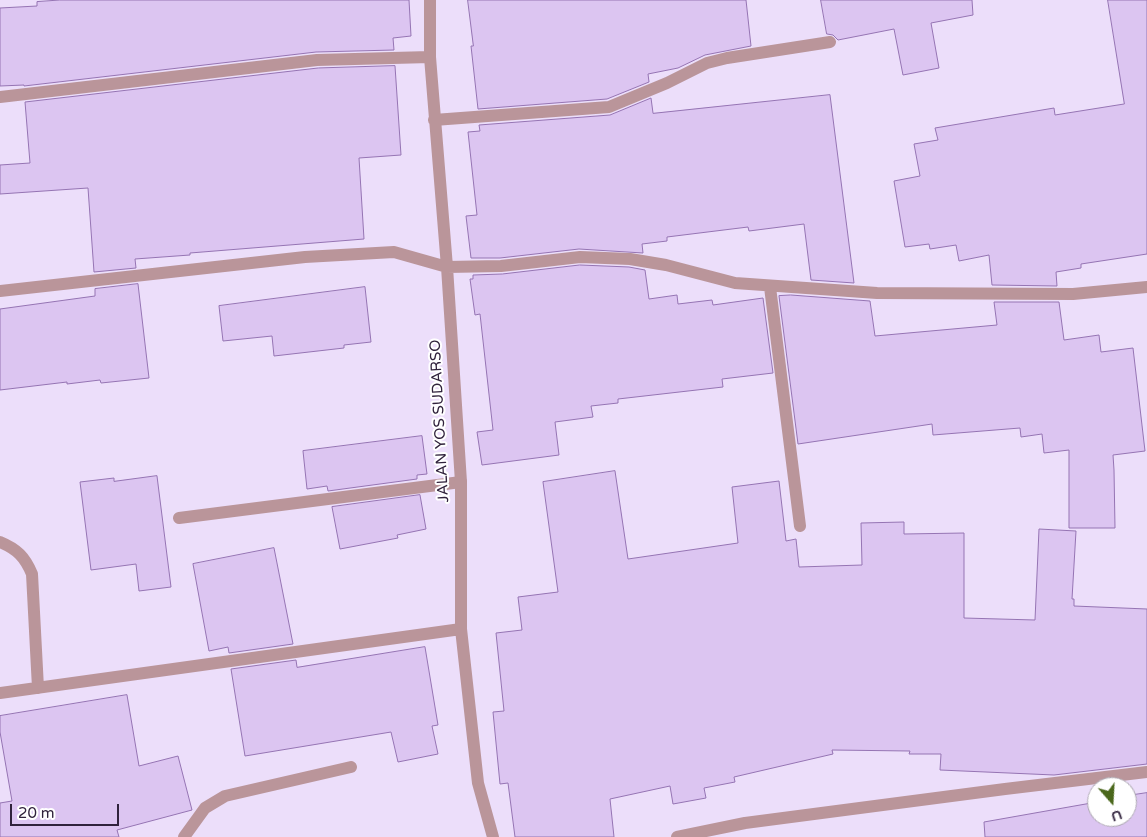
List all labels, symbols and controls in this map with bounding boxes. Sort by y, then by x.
street label: JALAN YOS SUDARSO [427,339,453,503]
north arrow [1087,777,1137,827]
scale bar [12,794,121,826]
text: 20 m [18,804,55,822]
text: U [1109,806,1125,825]

